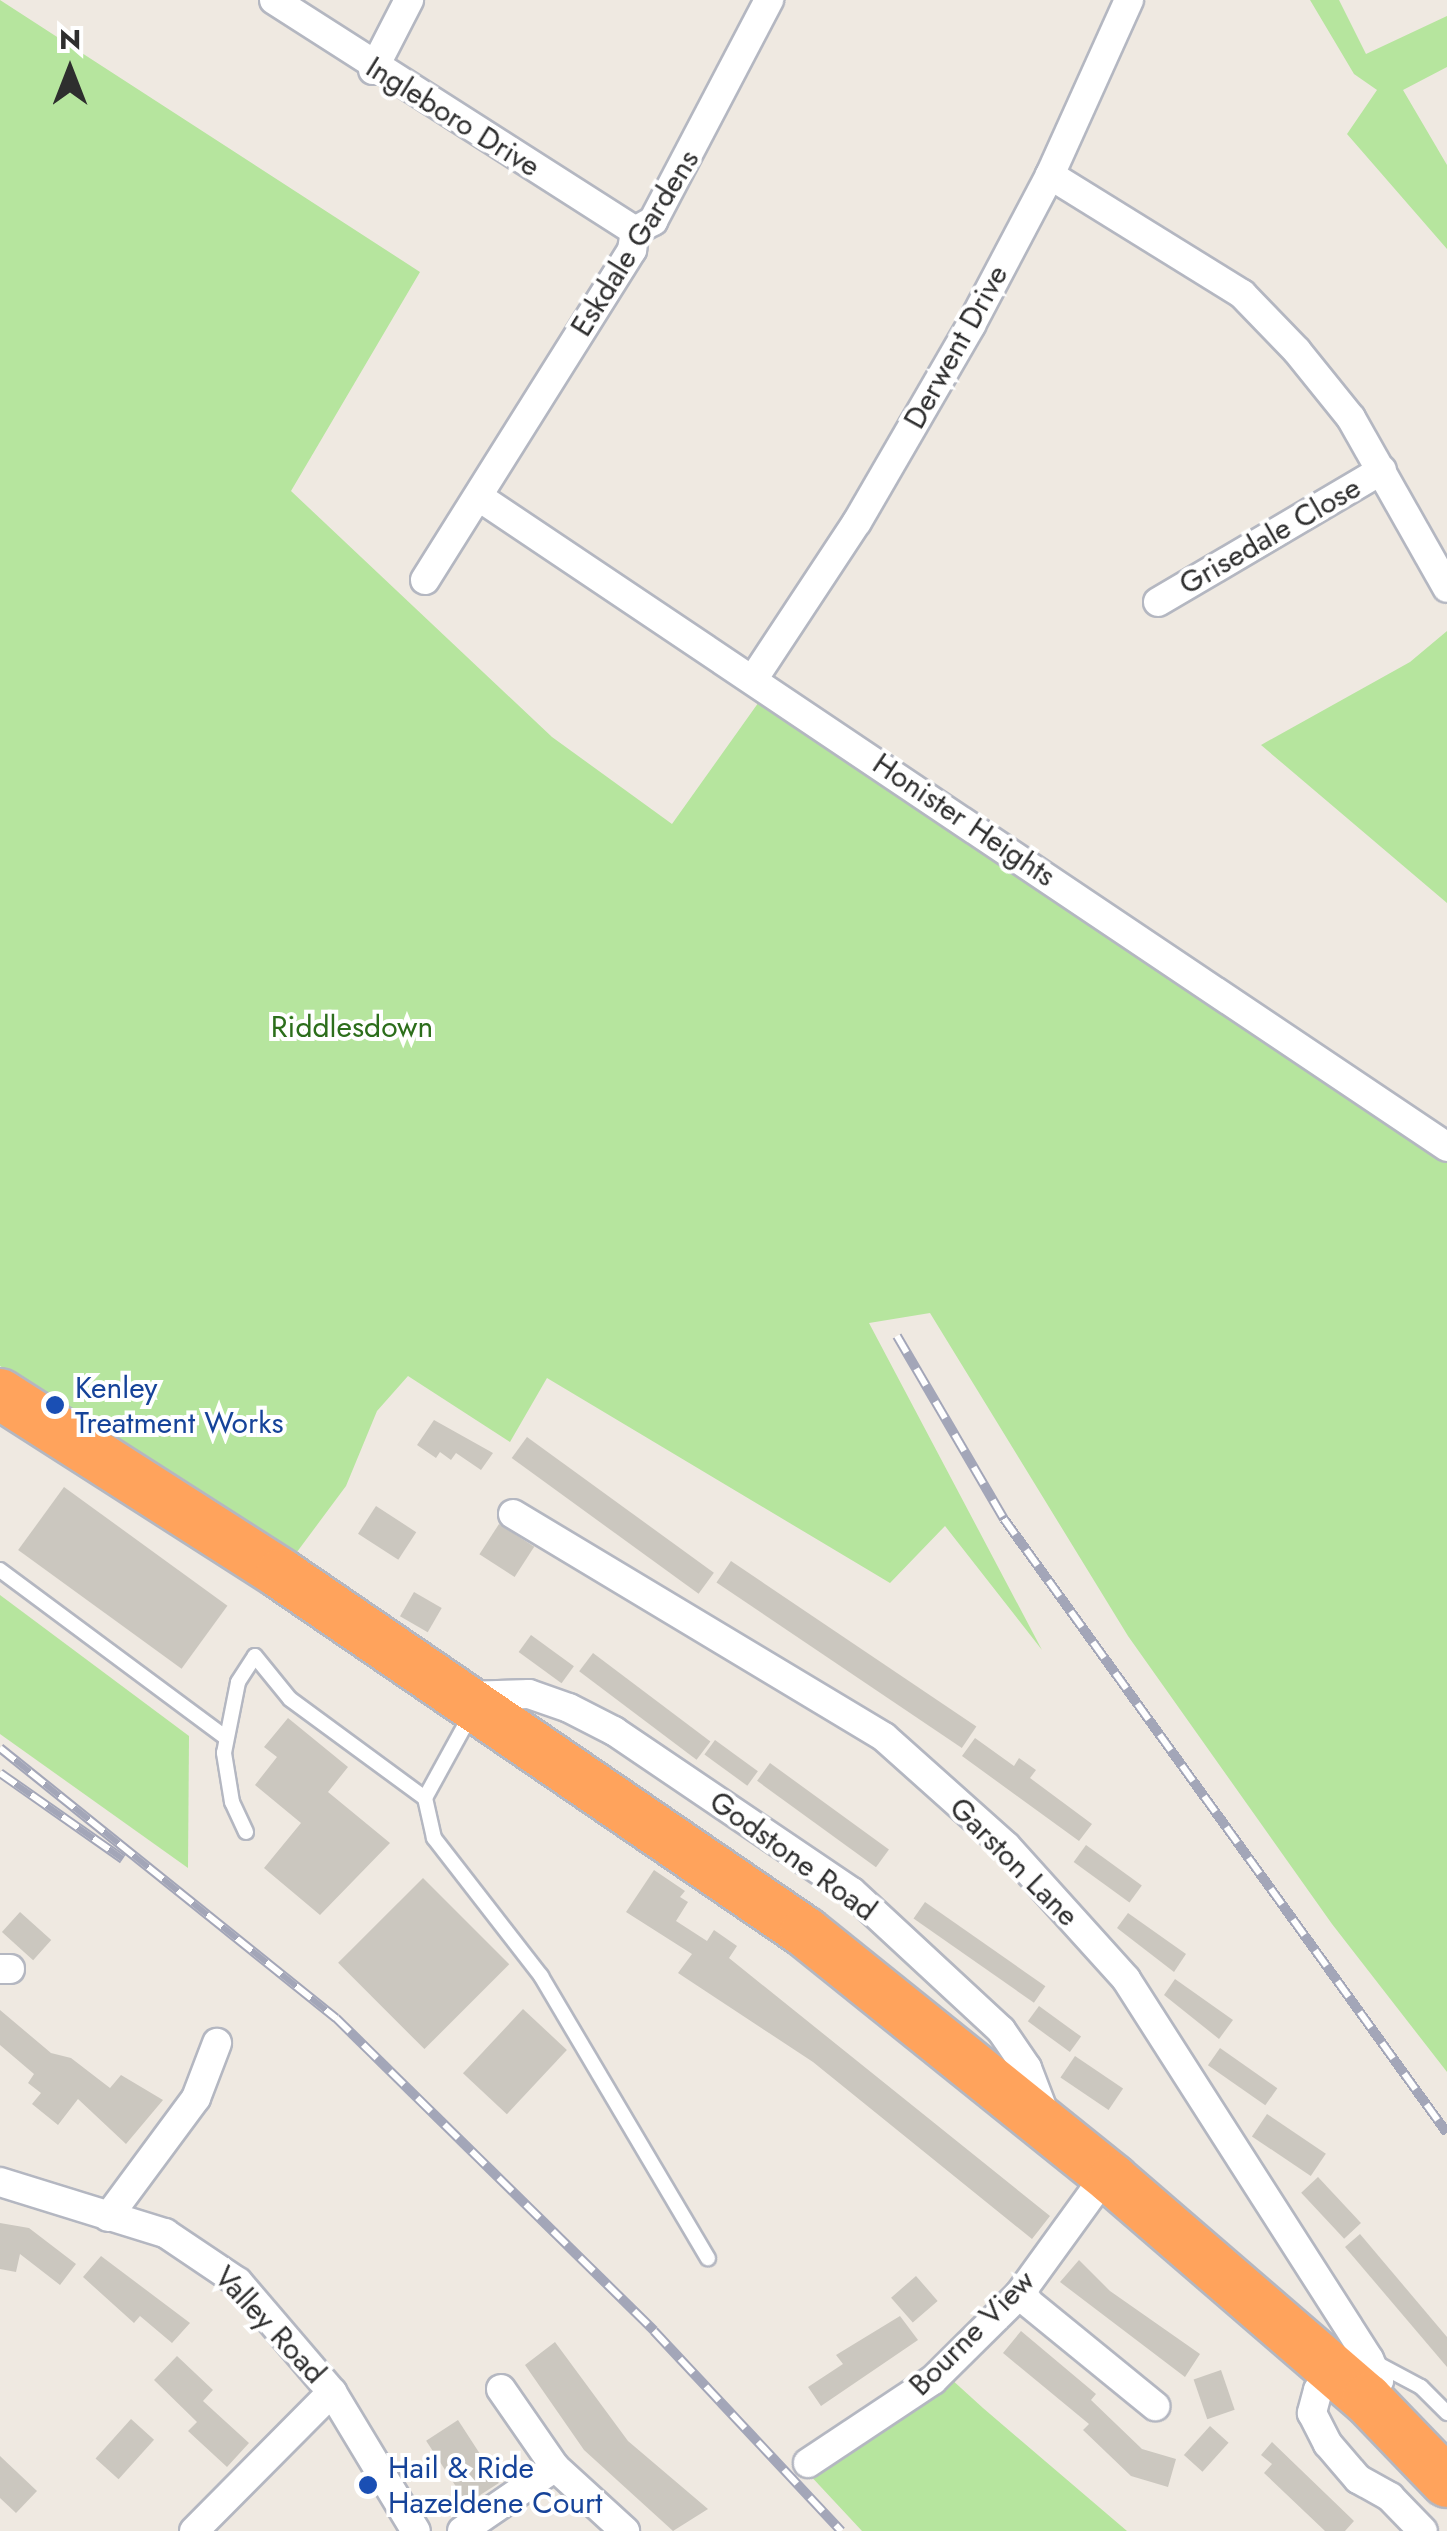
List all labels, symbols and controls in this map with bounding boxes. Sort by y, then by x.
text: N [59,19,81,60]
north arrow [20,20,120,120]
street label: Ingleboro Drive [360,49,546,185]
street label: Eskdale Gardens [563,143,707,343]
street label: Derwent Drive [896,259,1016,435]
street label: Grisedale Close [1173,470,1367,602]
street label: Honister Heights [866,746,1062,894]
park label: Riddlesdown [271,1009,433,1045]
place label: Kenley Treatment Works [75,1370,284,1440]
marker: Kenley Treatment Works [44,1394,66,1416]
street label: Godstone Road [703,1783,883,1929]
street label: Garston Lane [942,1790,1086,1934]
street label: Valley Road [207,2259,333,2391]
street label: Bourne View [902,2263,1042,2403]
place label: Hail & Ride Hazeldene Court [388,2450,602,2520]
marker: Hail & Ride Hazeldene Court [357,2474,379,2496]

